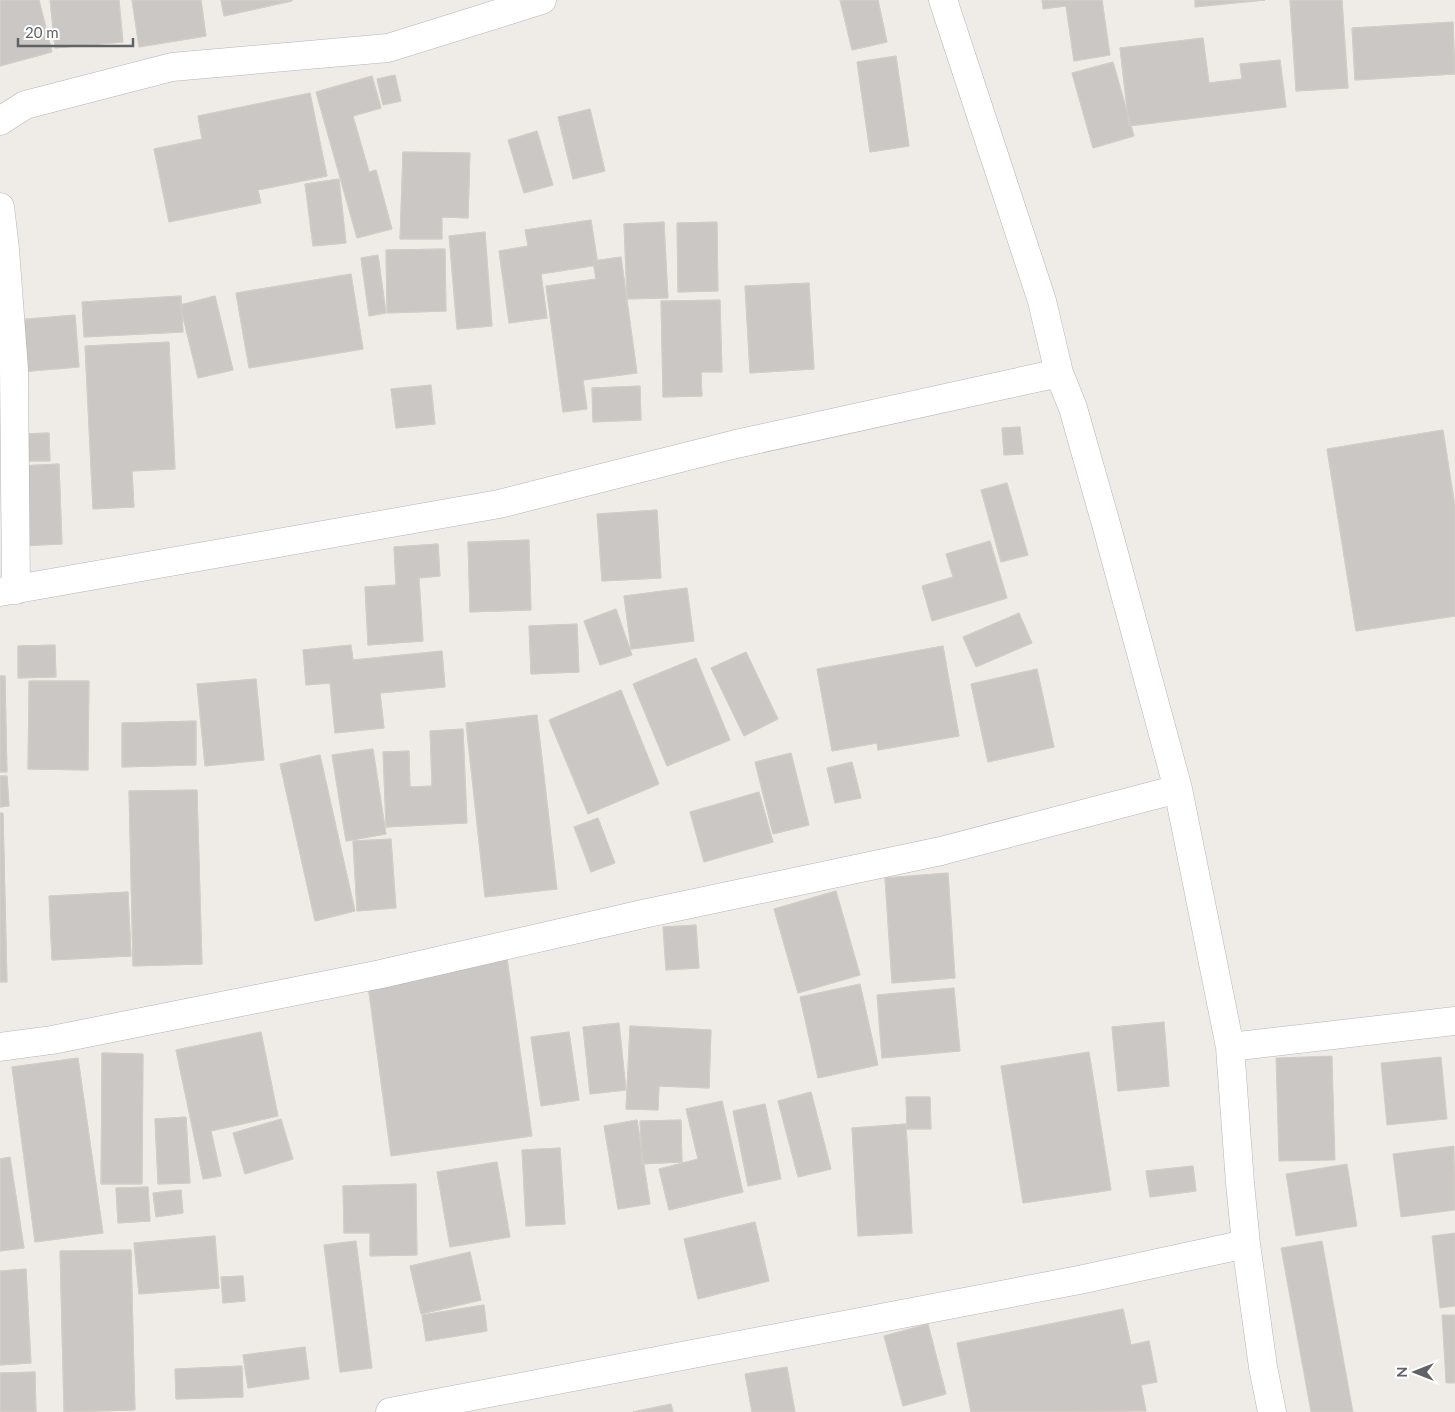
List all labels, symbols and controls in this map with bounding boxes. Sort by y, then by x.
scale bar [18,15,132,47]
text: 20 m [25,23,59,41]
north arrow [1390,1347,1440,1397]
text: N [1393,1367,1410,1377]

